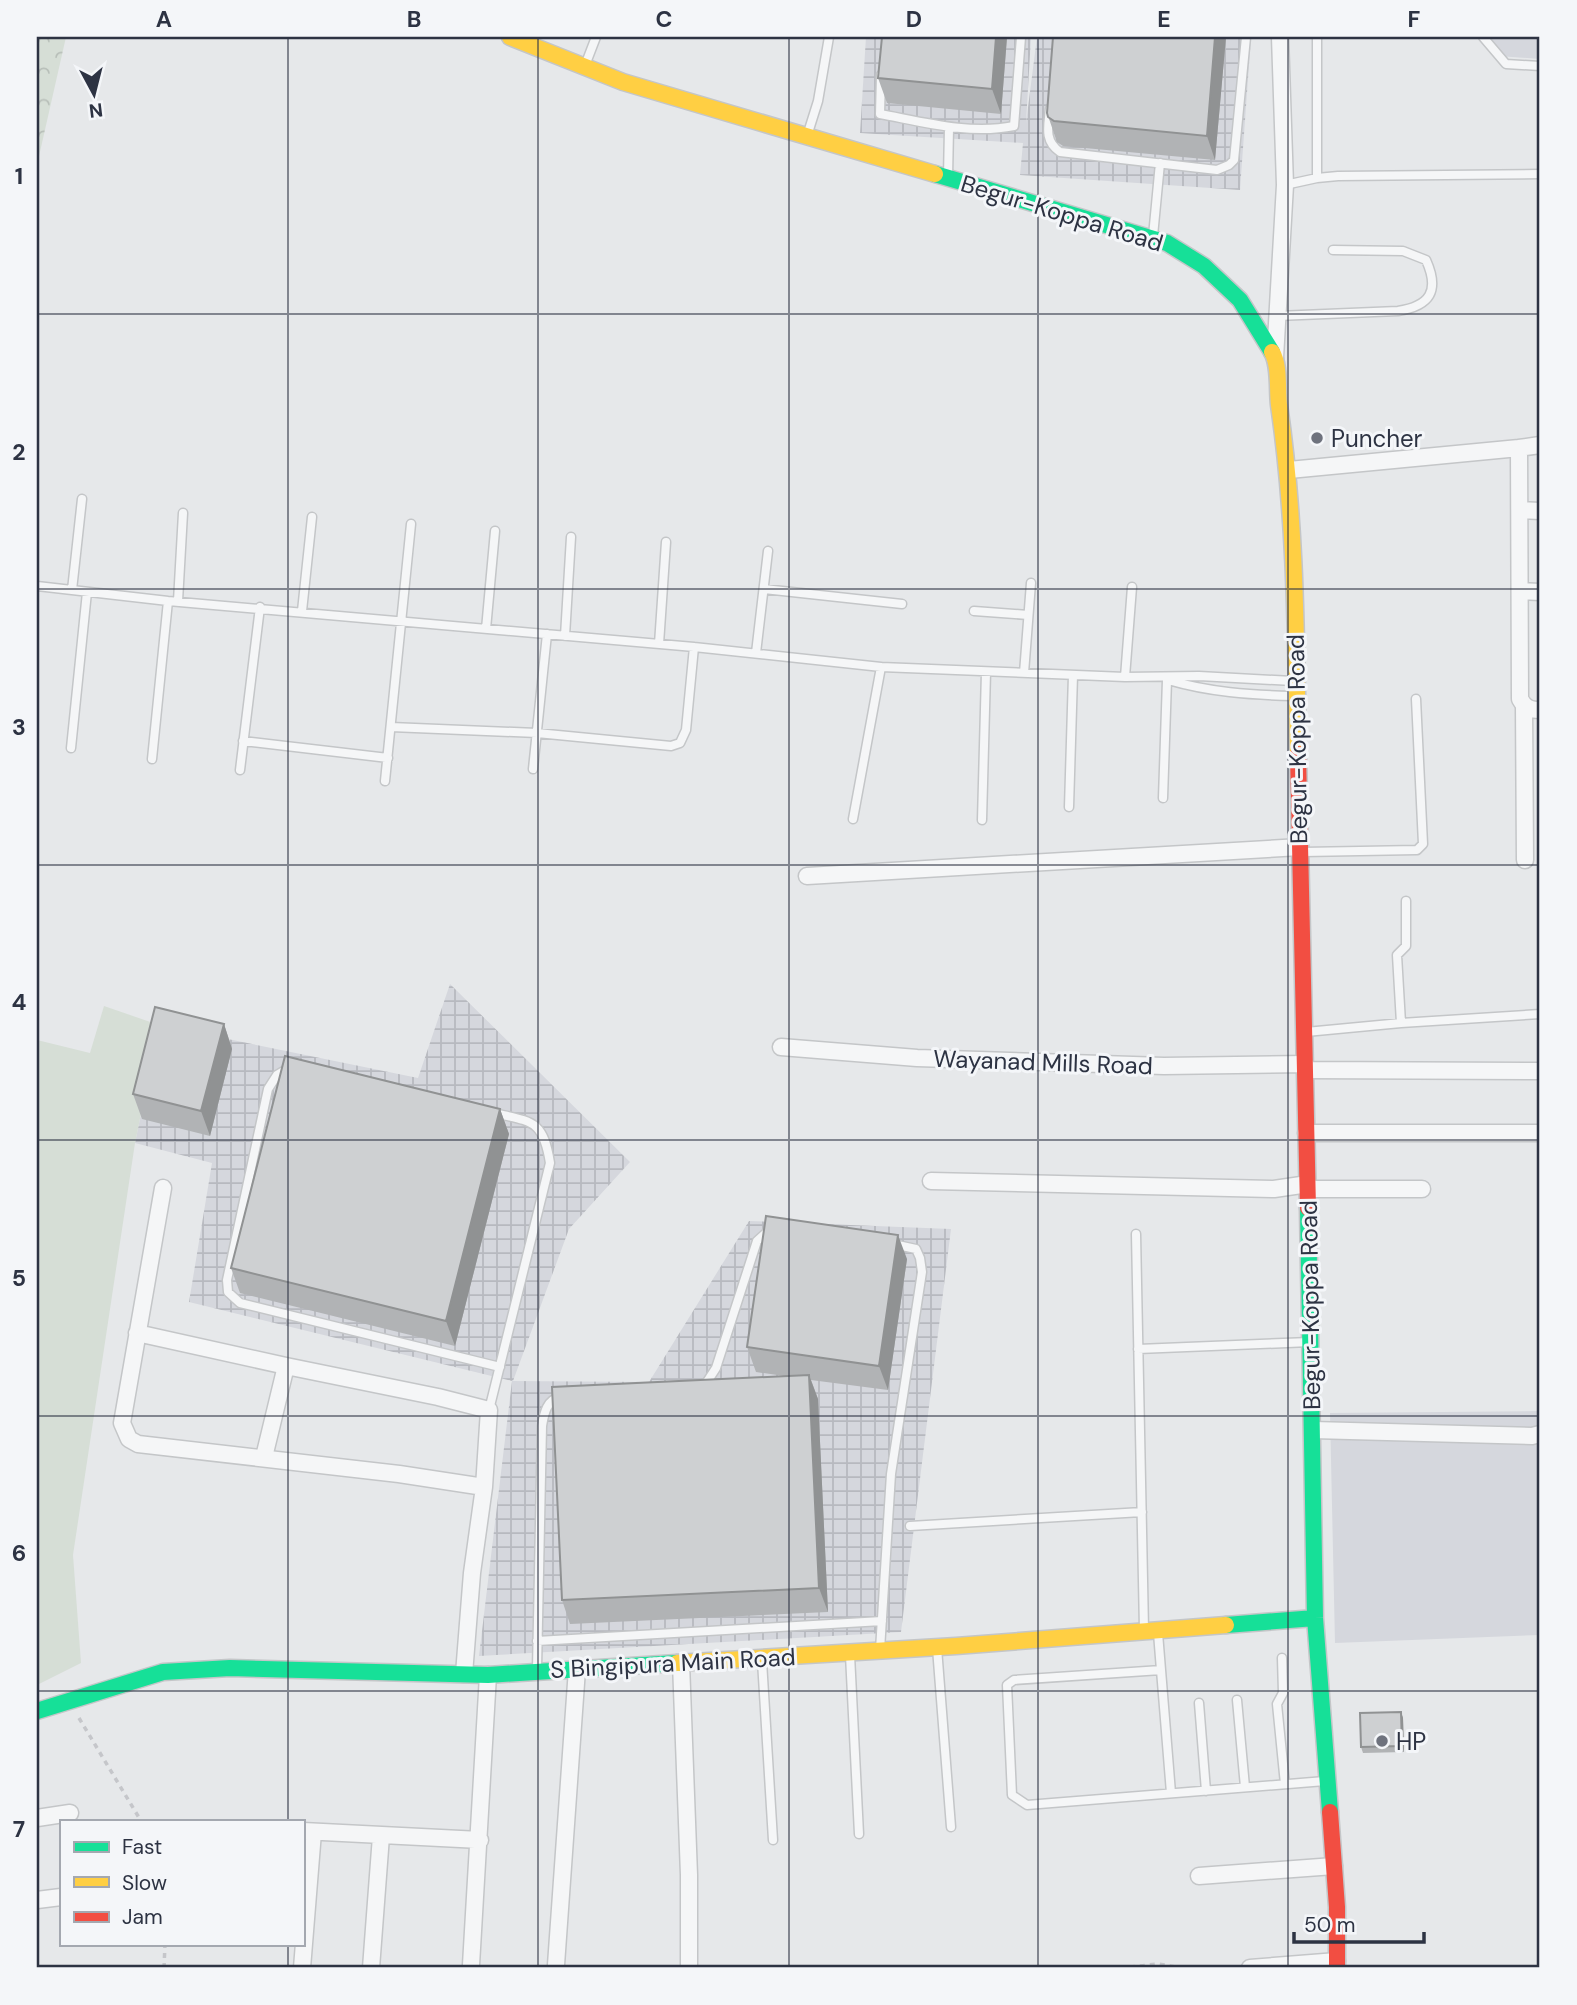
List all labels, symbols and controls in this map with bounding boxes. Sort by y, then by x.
text: A [156,4,172,34]
text: B [407,4,421,34]
text: C [656,4,672,34]
text: D [906,4,922,34]
text: E [1157,4,1171,34]
text: F [1408,4,1421,34]
north arrow [60,60,130,130]
text: N [88,97,104,124]
text: 1 [15,161,23,191]
street label: Begur-Koppa Road [957,167,1167,259]
place label: Puncher [1331,423,1423,454]
marker: Puncher [1309,430,1325,446]
text: 2 [12,437,26,467]
street label: Begur-Koppa Road [1280,634,1314,844]
text: 3 [12,712,26,742]
text: 4 [12,987,27,1017]
street label: Wayanad Mills Road [933,1043,1153,1081]
street label: Begur-Koppa Road [1293,1200,1327,1410]
text: 5 [12,1263,26,1293]
text: 6 [12,1538,26,1568]
street label: S Bingipura Main Road [550,1641,796,1685]
place label: HP [1396,1726,1426,1757]
marker: HP [1374,1733,1390,1749]
text: 7 [13,1814,25,1844]
legend [60,1820,304,1946]
text: Fast [122,1833,162,1861]
text: Slow [122,1869,167,1897]
scale bar [1294,1900,1423,1944]
text: Jam [122,1903,163,1931]
text: 50 m [1304,1911,1355,1939]

